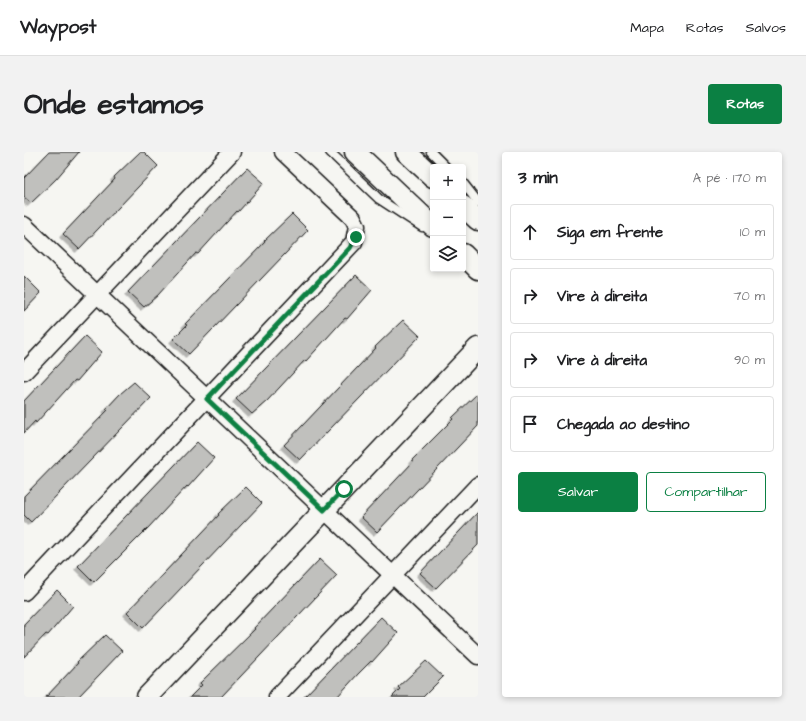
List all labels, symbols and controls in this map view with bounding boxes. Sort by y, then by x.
text: Waypost [20,14,96,41]
text: Mapa [630,18,664,38]
text: Rotas [686,18,724,38]
text: Salvos [746,18,786,38]
button: Rotas [708,84,782,124]
text: Onde estamos [24,85,204,124]
map controls [430,164,466,272]
button: + [430,164,466,200]
text: 3 min [518,166,558,190]
text: A pé · 170 m [693,169,766,187]
button: − [430,200,466,236]
icon: ahead [519,221,541,243]
text: Siga em frente [557,222,663,243]
text: 10 m [740,223,765,241]
route end [347,228,365,246]
button: layers [430,236,466,272]
icon: right [519,285,541,307]
text: Vire à direita [557,286,647,307]
text: 70 m [733,287,765,305]
icon: right [519,349,541,371]
text: Vire à direita [557,350,647,371]
text: 90 m [734,351,765,369]
icon: arrive [519,413,541,435]
text: Chegada ao destino [557,414,690,435]
button: Salvar [518,472,638,512]
button: Compartilhar [646,472,766,512]
route start [335,480,353,498]

